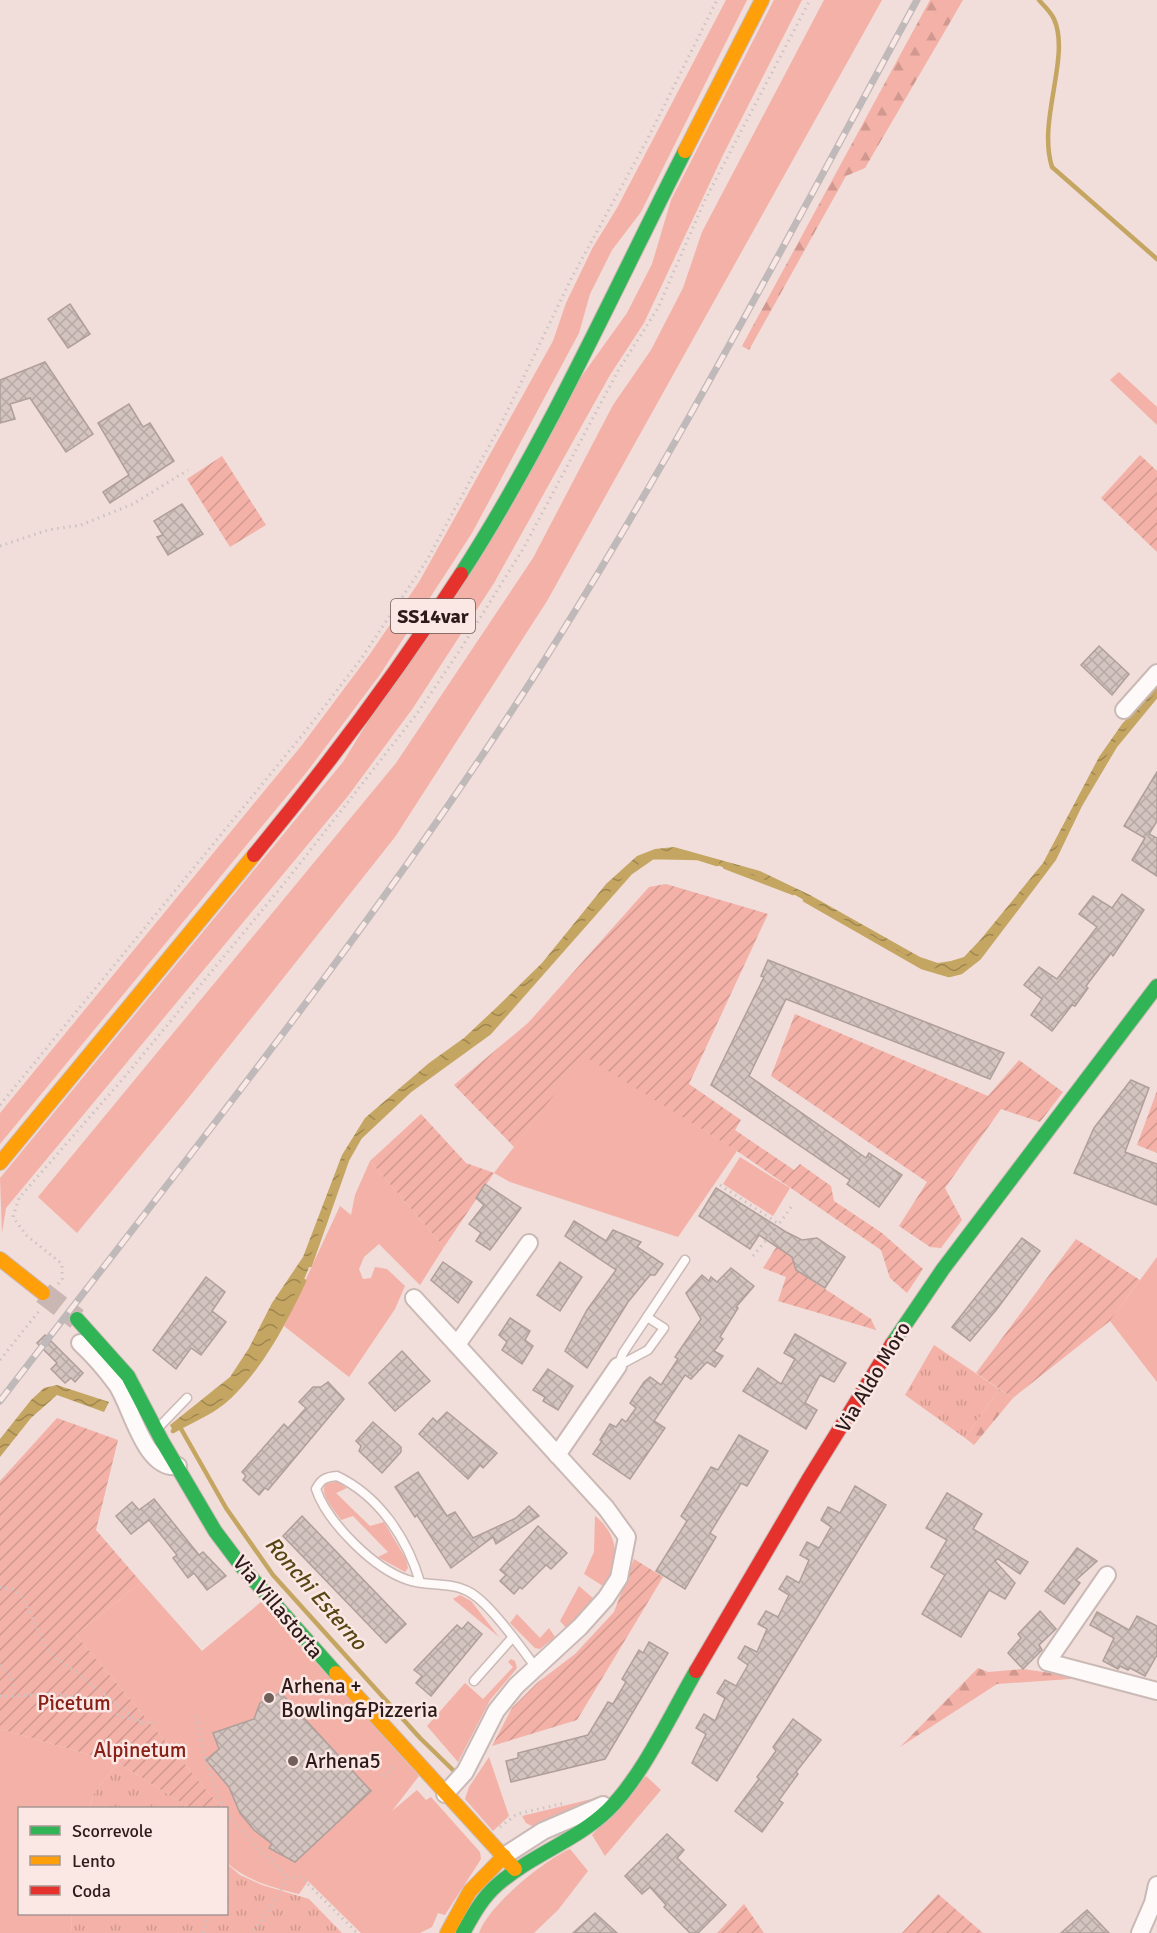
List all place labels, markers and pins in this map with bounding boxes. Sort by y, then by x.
place label: Arhena + Bowling&Pizzeria [281,1673,438,1723]
marker: Arhena + Bowling&Pizzeria [262,1691,276,1705]
place label: Arhena5 [305,1748,381,1774]
marker: Arhena5 [286,1754,300,1768]

